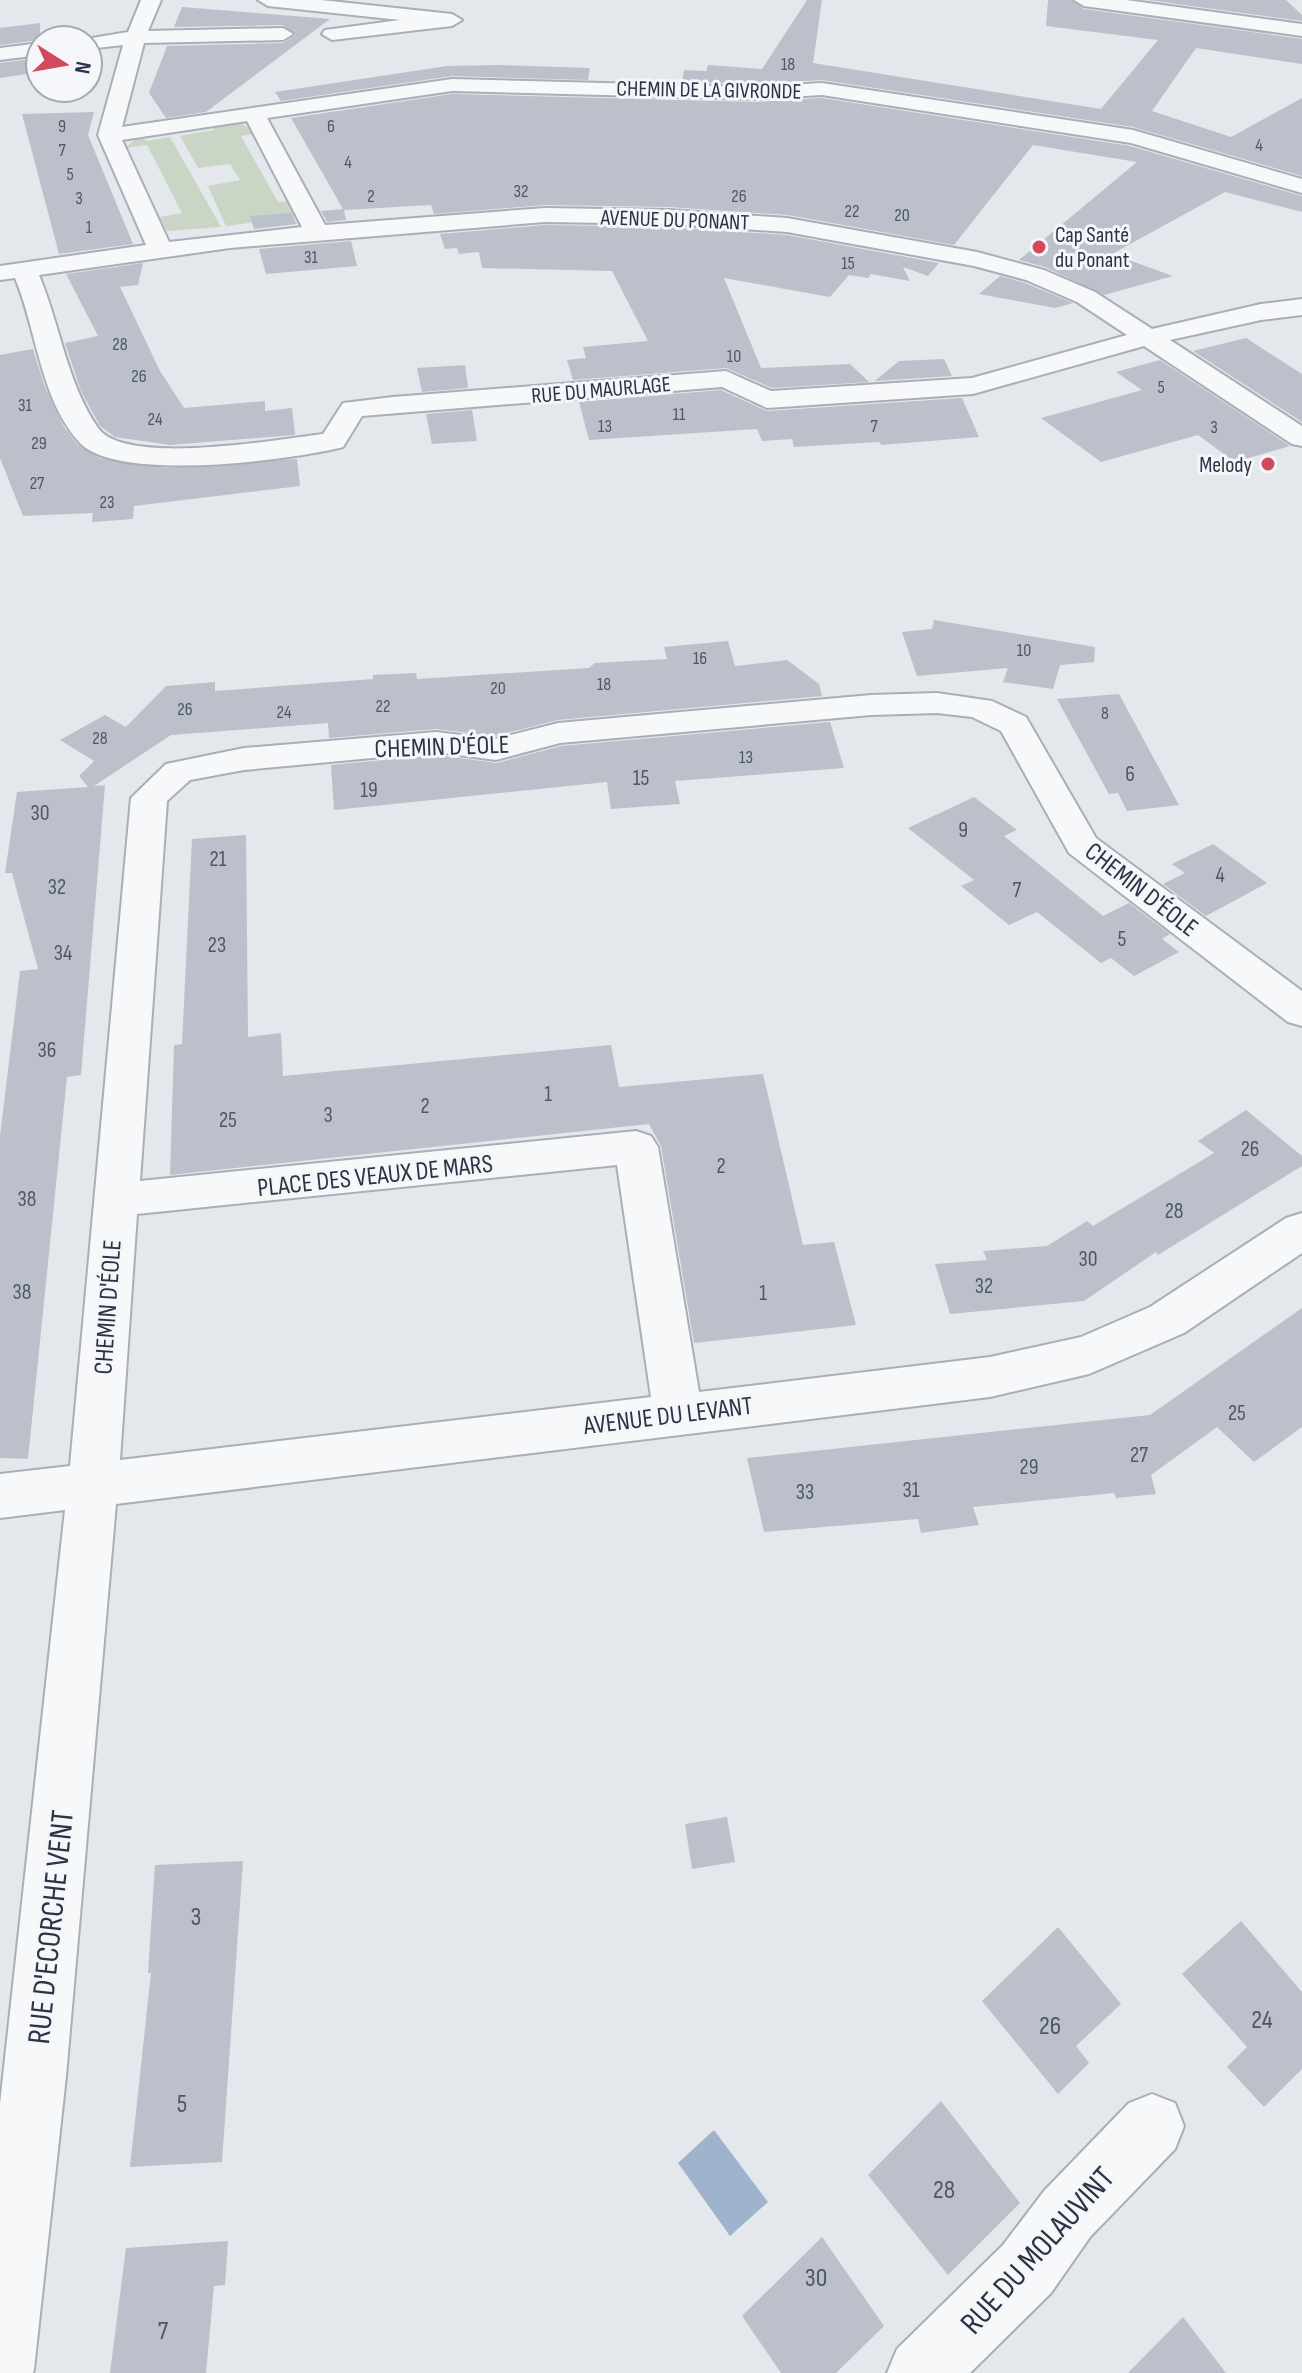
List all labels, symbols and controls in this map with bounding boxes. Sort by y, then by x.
north arrow [24,24,104,104]
house number: 18 [781,54,795,75]
text: N [68,59,97,76]
street label: CHEMIN DE LA GIVRONDE [616,75,802,106]
house number: 9 [58,116,66,137]
house number: 6 [327,116,335,137]
house number: 4 [1255,135,1263,156]
house number: 7 [58,140,66,161]
house number: 4 [344,152,352,173]
house number: 5 [66,164,74,185]
house number: 32 [514,181,528,202]
house number: 2 [367,186,375,207]
house number: 26 [731,186,747,207]
house number: 3 [75,188,83,209]
house number: 22 [845,201,859,222]
street label: AVENUE DU PONANT [599,204,750,237]
house number: 20 [894,205,910,226]
house number: 1 [86,217,93,238]
place label: Cap Santé du Ponant [1055,222,1130,274]
marker: Cap Santé du Ponant [1030,238,1048,256]
house number: 31 [304,247,319,268]
house number: 15 [841,253,855,274]
house number: 28 [112,334,128,355]
house number: 10 [727,346,741,367]
house number: 26 [131,366,147,387]
street label: RUE DU MAURLAGE [530,371,672,410]
house number: 5 [1157,377,1165,398]
house number: 31 [18,395,33,416]
house number: 11 [673,404,686,425]
house number: 24 [148,409,163,430]
house number: 13 [598,416,612,437]
house number: 7 [870,416,878,437]
house number: 3 [1210,417,1218,438]
house number: 29 [31,433,47,454]
place label: Melody [1199,452,1252,479]
marker: Melody [1259,455,1277,473]
house number: 27 [30,473,45,494]
house number: 23 [100,492,115,513]
house number: 10 [1017,640,1031,661]
house number: 16 [693,648,707,669]
house number: 18 [597,674,611,695]
house number: 20 [490,678,506,699]
house number: 22 [376,696,390,717]
house number: 26 [177,699,193,720]
house number: 24 [277,702,292,723]
house number: 8 [1101,703,1109,724]
house number: 28 [92,728,108,749]
street label: CHEMIN D'ÉOLE [374,730,510,765]
house number: 13 [739,747,753,768]
house number: 6 [1125,761,1135,788]
house number: 15 [633,765,649,792]
house number: 19 [360,777,378,804]
house number: 30 [30,800,50,827]
house number: 9 [958,817,968,844]
street label: CHEMIN D'ÉOLE [1078,836,1204,944]
house number: 21 [210,846,227,873]
house number: 4 [1215,862,1225,889]
house number: 32 [48,874,66,901]
house number: 7 [1013,877,1022,904]
house number: 5 [1118,926,1127,953]
house number: 23 [208,932,226,959]
house number: 34 [54,940,72,967]
house number: 36 [38,1037,56,1064]
house number: 1 [544,1081,552,1108]
house number: 2 [420,1093,430,1120]
house number: 3 [323,1102,333,1129]
house number: 25 [219,1107,237,1134]
house number: 26 [1241,1136,1259,1163]
street label: PLACE DES VEAUX DE MARS [256,1149,494,1204]
house number: 2 [716,1153,726,1180]
house number: 38 [18,1186,36,1213]
house number: 28 [1165,1198,1183,1225]
street label: CHEMIN D'ÉOLE [88,1239,129,1376]
house number: 30 [1078,1246,1098,1273]
house number: 32 [975,1273,993,1300]
house number: 38 [13,1279,31,1306]
house number: 1 [759,1280,767,1307]
street label: AVENUE DU LEVANT [581,1391,754,1442]
house number: 25 [1228,1400,1246,1427]
house number: 27 [1130,1442,1148,1469]
house number: 29 [1020,1454,1038,1481]
house number: 31 [903,1477,920,1504]
house number: 33 [796,1479,814,1506]
street label: RUE D'ECORCHE VENT [20,1808,83,2046]
house number: 3 [191,1902,201,1933]
house number: 24 [1251,2005,1273,2036]
house number: 26 [1039,2011,1061,2042]
house number: 5 [177,2089,187,2120]
street label: RUE DU MOLAUVINT [953,2159,1123,2343]
house number: 28 [933,2175,955,2206]
house number: 30 [805,2263,827,2294]
house number: 7 [158,2316,169,2347]

